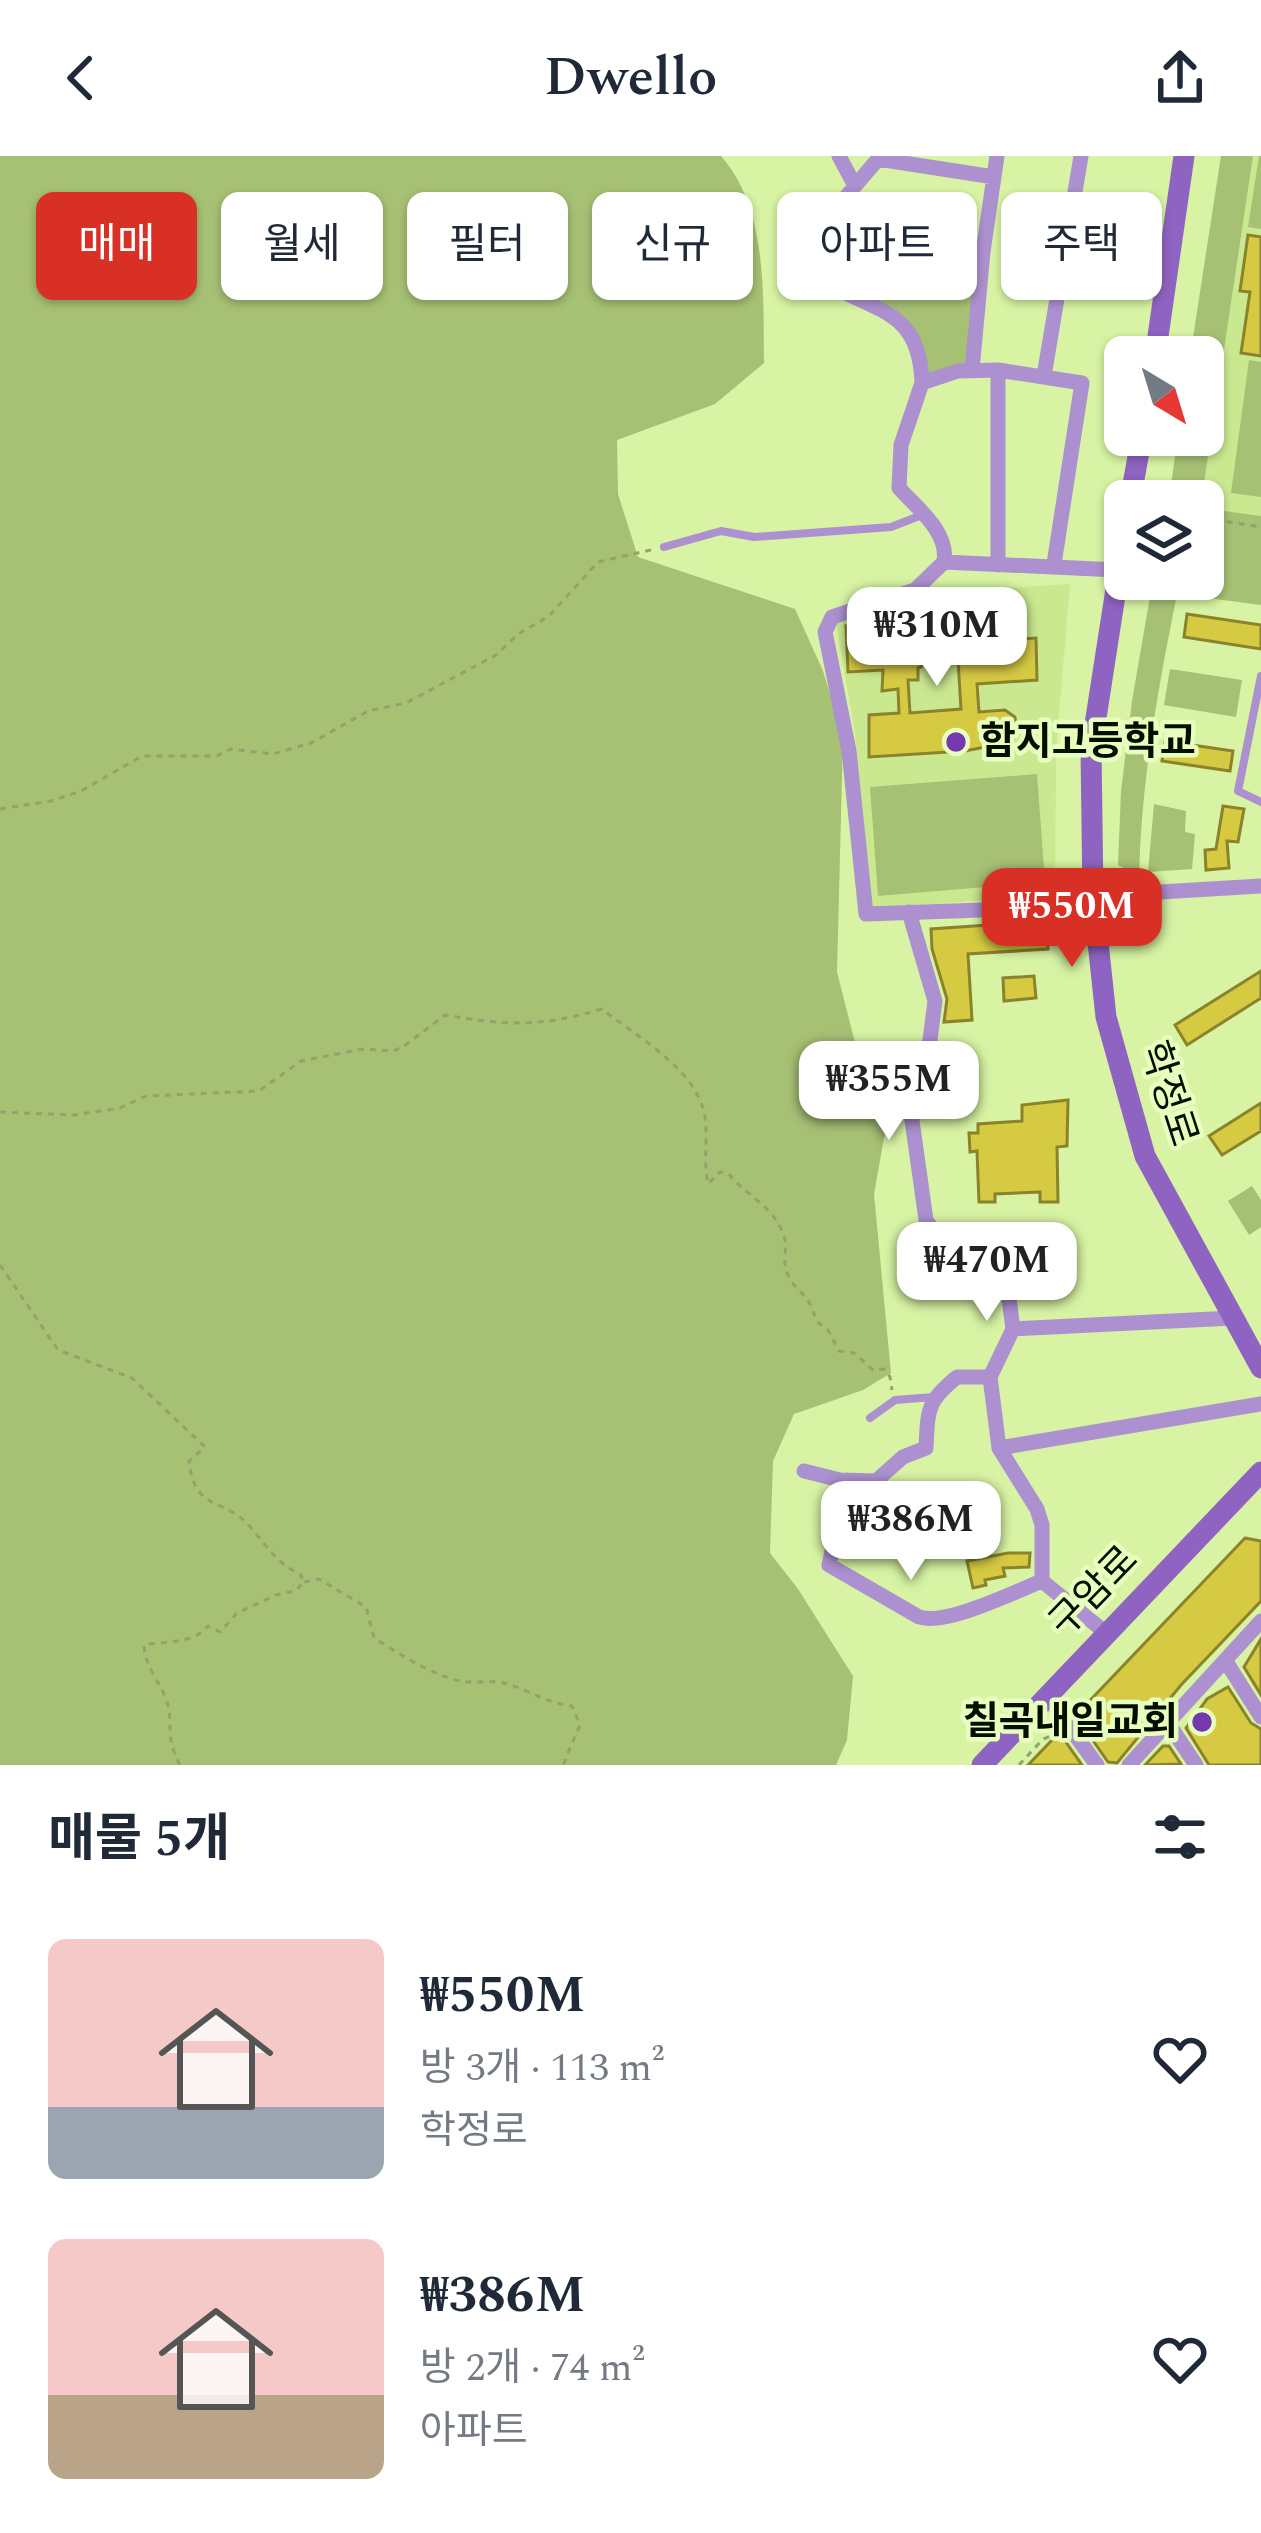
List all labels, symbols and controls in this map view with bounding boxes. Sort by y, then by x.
text: Dwello [544,37,717,119]
icon: back [48,45,114,111]
icon: share [1147,45,1213,111]
chip: 매매 [36,192,197,300]
chip: 월세 [221,192,383,300]
chip: 필터 [407,192,568,300]
chip: 신규 [592,192,753,300]
chip: 아파트 [777,192,977,300]
chip: 주택 [1001,192,1162,300]
north arrow [1104,336,1224,456]
map controls [1104,336,1224,600]
button: layers [1104,480,1224,600]
pin: ₩310M [853,587,1021,689]
text: ₩310M [874,596,1000,655]
place label: 함지고등학교 [980,713,1195,772]
marker: 함지고등학교 [943,729,969,755]
pin: ₩550M [988,868,1156,970]
text: ₩550M [1009,877,1135,936]
street label: 학정로 [1123,1034,1213,1154]
pin: ₩355M [805,1041,973,1143]
text: ₩355M [826,1050,952,1109]
pin: ₩470M [903,1222,1071,1324]
text: ₩470M [924,1231,1050,1290]
pin: ₩386M [827,1481,995,1583]
text: ₩386M [848,1490,974,1549]
street label: 구암로 [1035,1533,1153,1651]
place label: 칠곡내일교회 [963,1693,1178,1752]
marker: 칠곡내일교회 [1189,1709,1215,1735]
text: 매물 5개 [48,1801,230,1879]
icon: filters [1147,1804,1213,1870]
text: ₩550M [420,1957,585,2035]
icon: home [144,1987,288,2131]
icon: heart [1147,2026,1213,2092]
text: 방 3개 · 113 m² [420,2039,664,2098]
text: 학정로 [420,2102,528,2161]
text: ₩386M [420,2257,585,2335]
icon: home [144,2287,288,2431]
icon: heart [1147,2326,1213,2392]
text: 방 2개 · 74 m² [420,2339,645,2398]
text: 아파트 [420,2402,528,2461]

